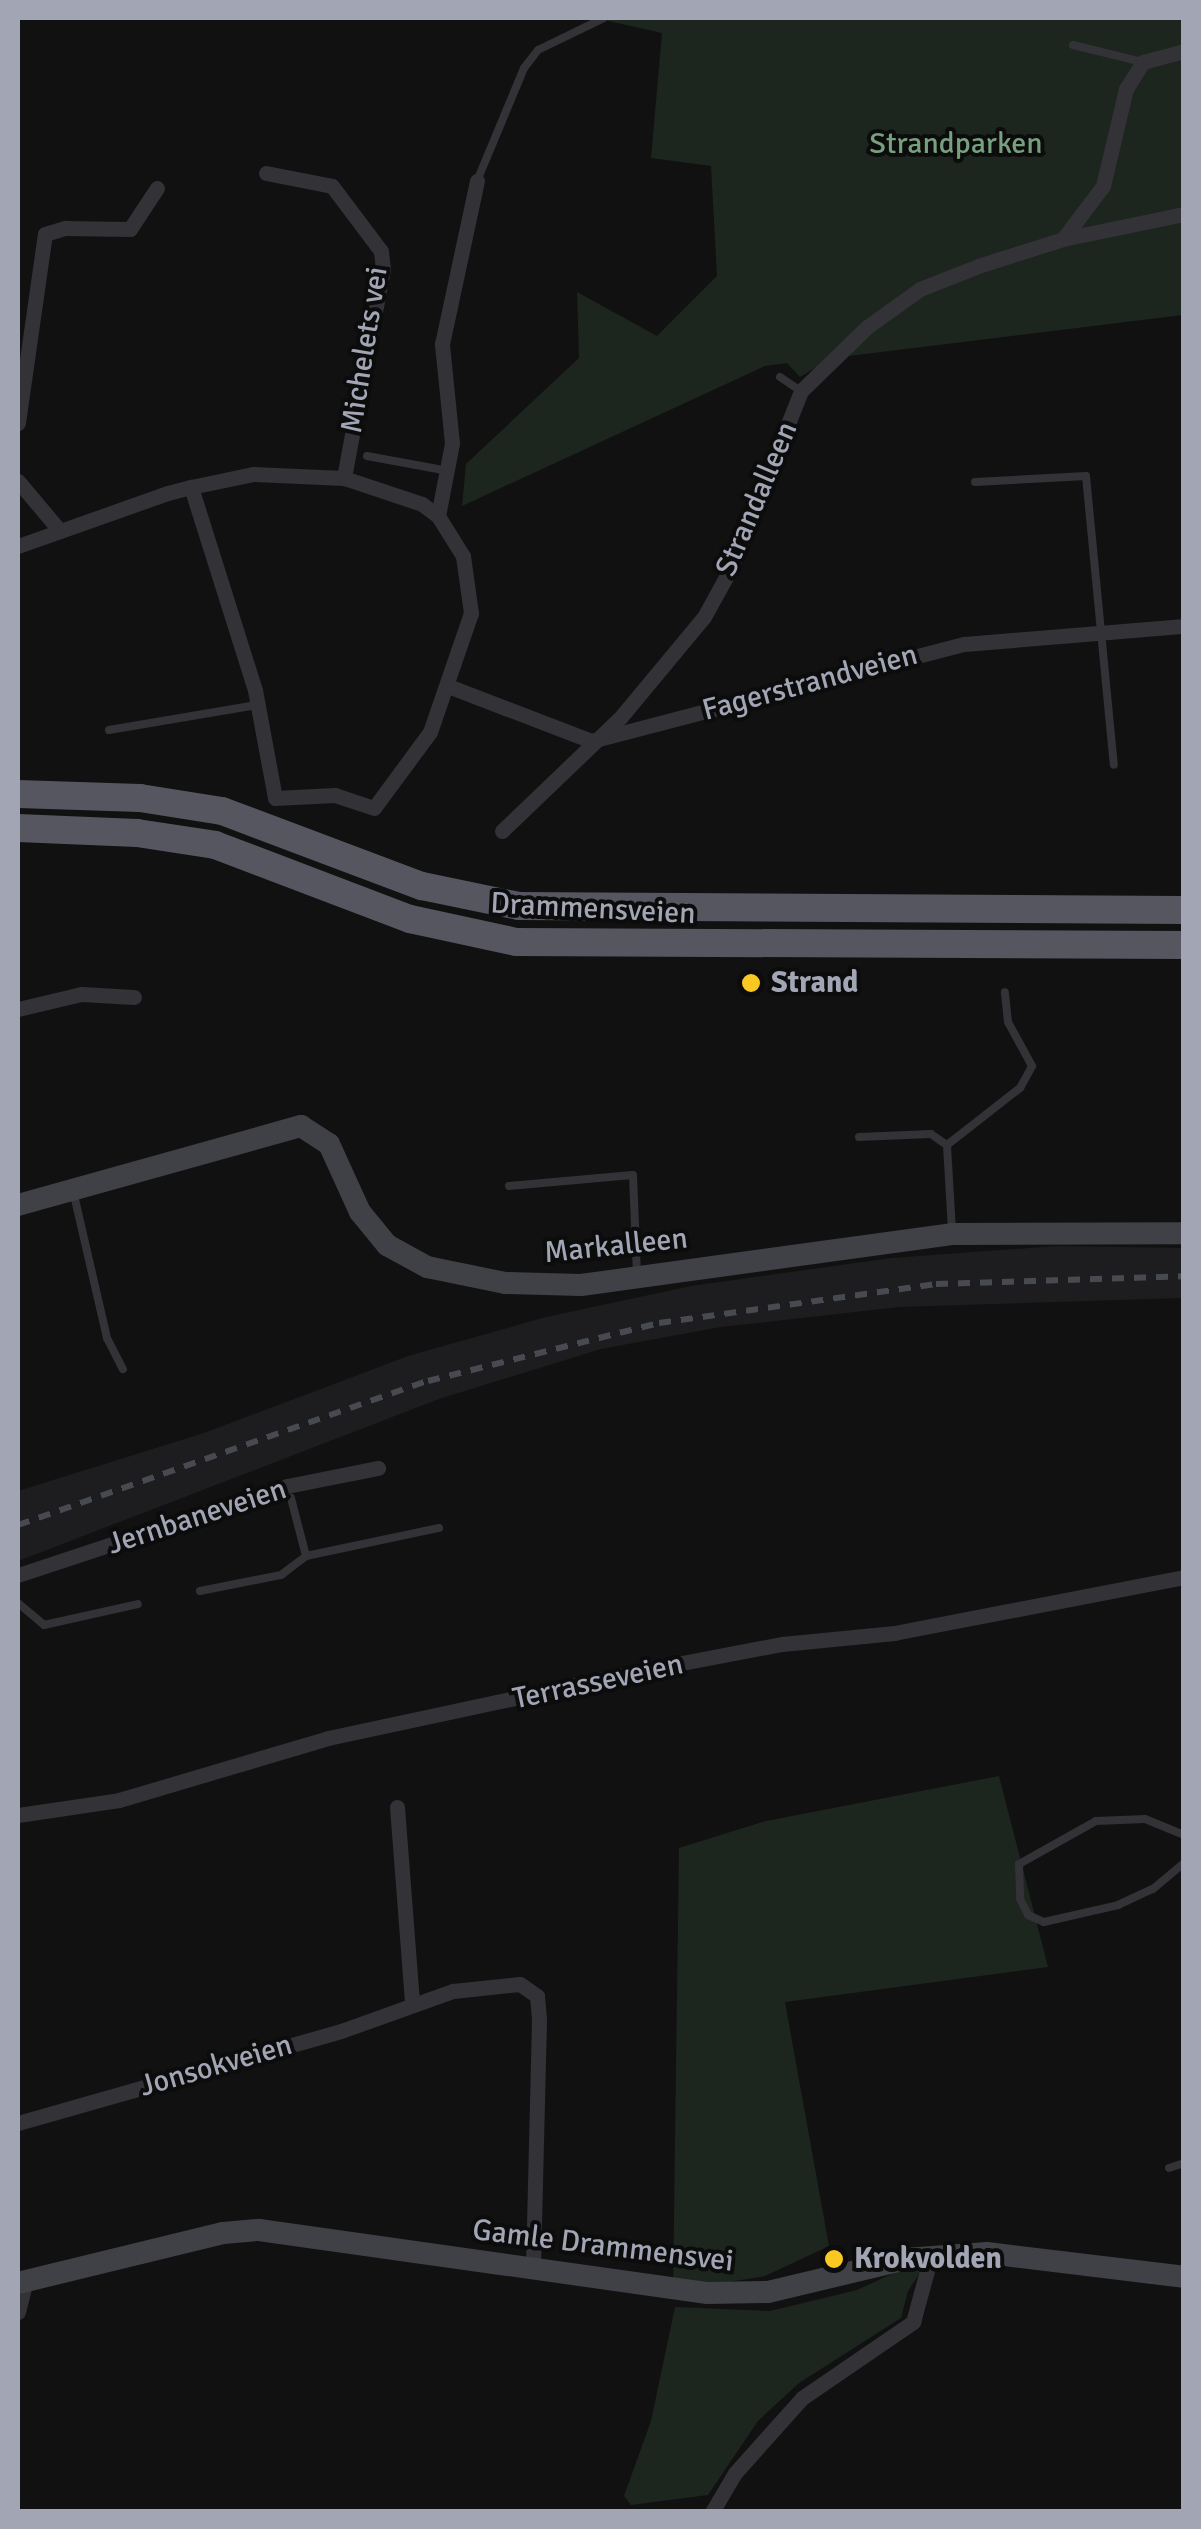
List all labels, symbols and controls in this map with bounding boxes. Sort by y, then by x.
park label: Strandparken [869,126,1043,162]
street label: Michelets vei [334,264,396,436]
street label: Strandalleen [708,416,806,582]
street label: Fagerstrandveien [698,637,922,729]
street label: Drammensveien [489,886,697,932]
place label: Strand [771,965,859,1001]
marker: Strand [740,972,762,994]
street label: Markalleen [542,1221,690,1271]
street label: Jernbaneveien [103,1471,291,1563]
street label: Terrasseveien [510,1646,686,1718]
street label: Jonsokveien [136,2027,296,2105]
street label: Gamle Drammensvei [470,2212,736,2280]
place label: Krokvolden [854,2241,1002,2277]
marker: Krokvolden [823,2248,845,2270]

